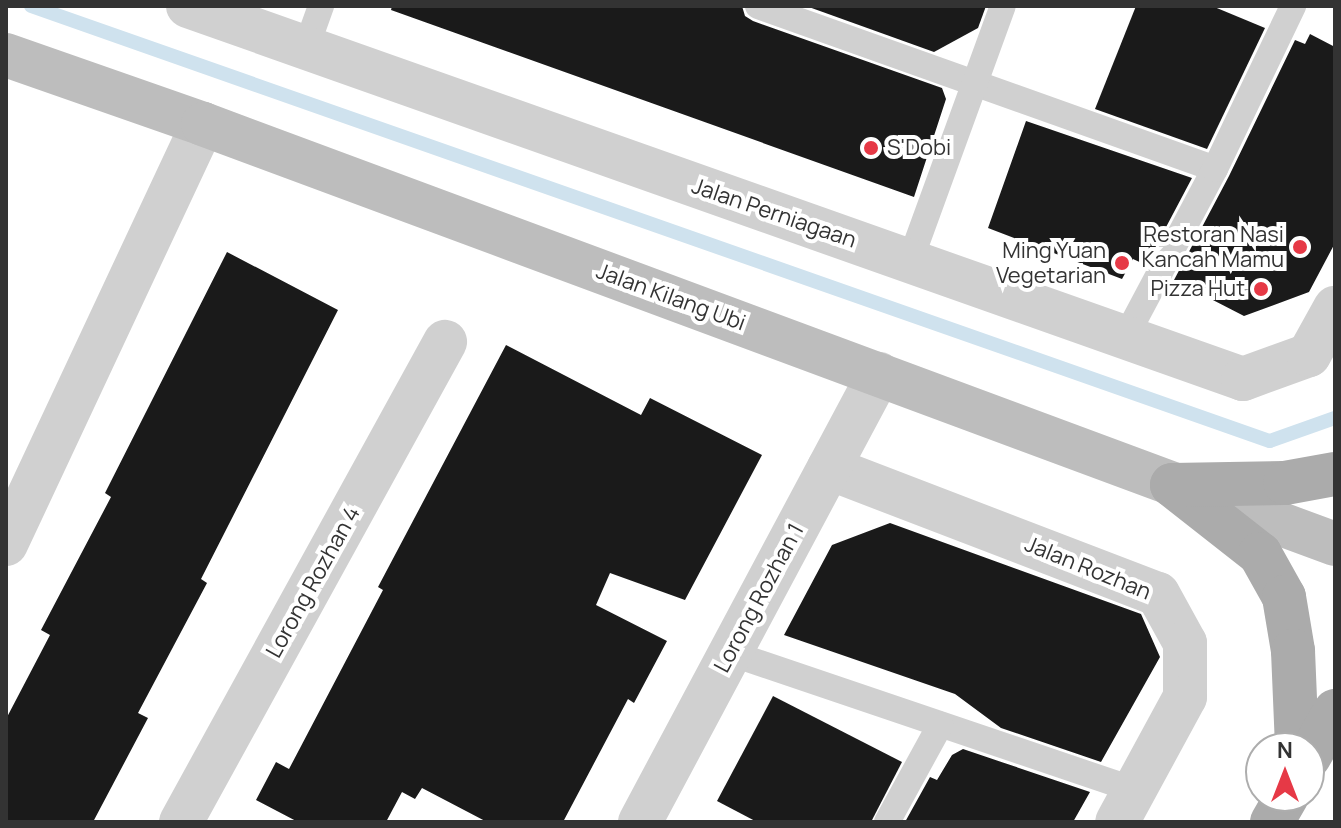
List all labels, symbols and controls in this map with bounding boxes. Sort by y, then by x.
place label: S'Dobi [887,135,951,161]
marker: S'Dobi [862,139,880,157]
street label: Jalan Perniagaan [688,172,860,254]
place label: Restoran Nasi Kancah Mamu [1141,221,1284,272]
place label: Ming Yuan Vegetarian [996,237,1106,288]
marker: Restoran Nasi Kancah Mamu [1291,238,1309,256]
marker: Ming Yuan Vegetarian [1113,254,1131,272]
street label: Jalan Kilang Ubi [593,258,749,336]
place label: Pizza Hut [1150,276,1245,302]
marker: Pizza Hut [1252,280,1270,298]
street label: Lorong Rozhan 4 [260,502,366,662]
street label: Lorong Rozhan 1 [709,519,809,677]
street label: Jalan Rozhan [1021,531,1155,605]
north arrow [1245,732,1325,812]
text: N [1277,735,1293,765]

